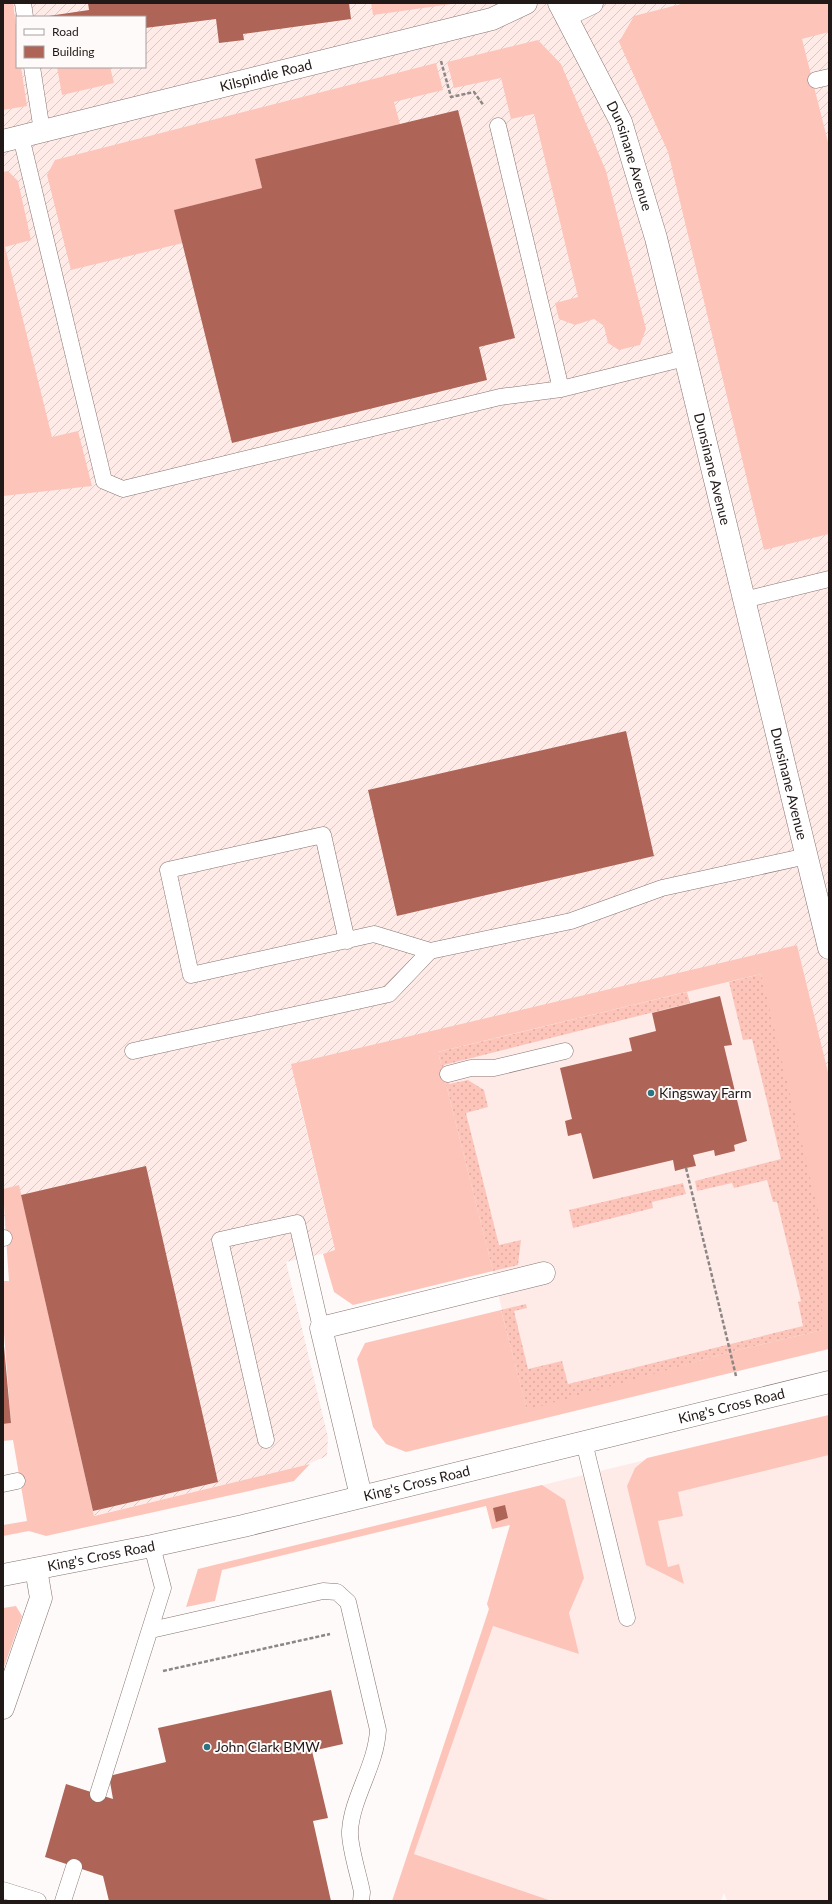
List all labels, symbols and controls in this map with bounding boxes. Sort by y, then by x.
legend [16,16,146,68]
text: Road [52,24,79,39]
text: Building [52,44,95,59]
street label: Kilspindie Road [218,55,314,95]
street label: Dunsinane Avenue [603,98,656,213]
street label: Dunsinane Avenue [691,411,735,527]
street label: Dunsinane Avenue [768,726,811,842]
place label: Kingsway Farm [659,1084,751,1101]
marker: Kingsway Farm [646,1088,656,1098]
street label: King's Cross Road [676,1384,786,1427]
street label: King's Cross Road [362,1462,472,1504]
street label: King's Cross Road [46,1537,156,1574]
place label: John Clark BMW [215,1738,320,1755]
marker: John Clark BMW [202,1742,212,1752]

